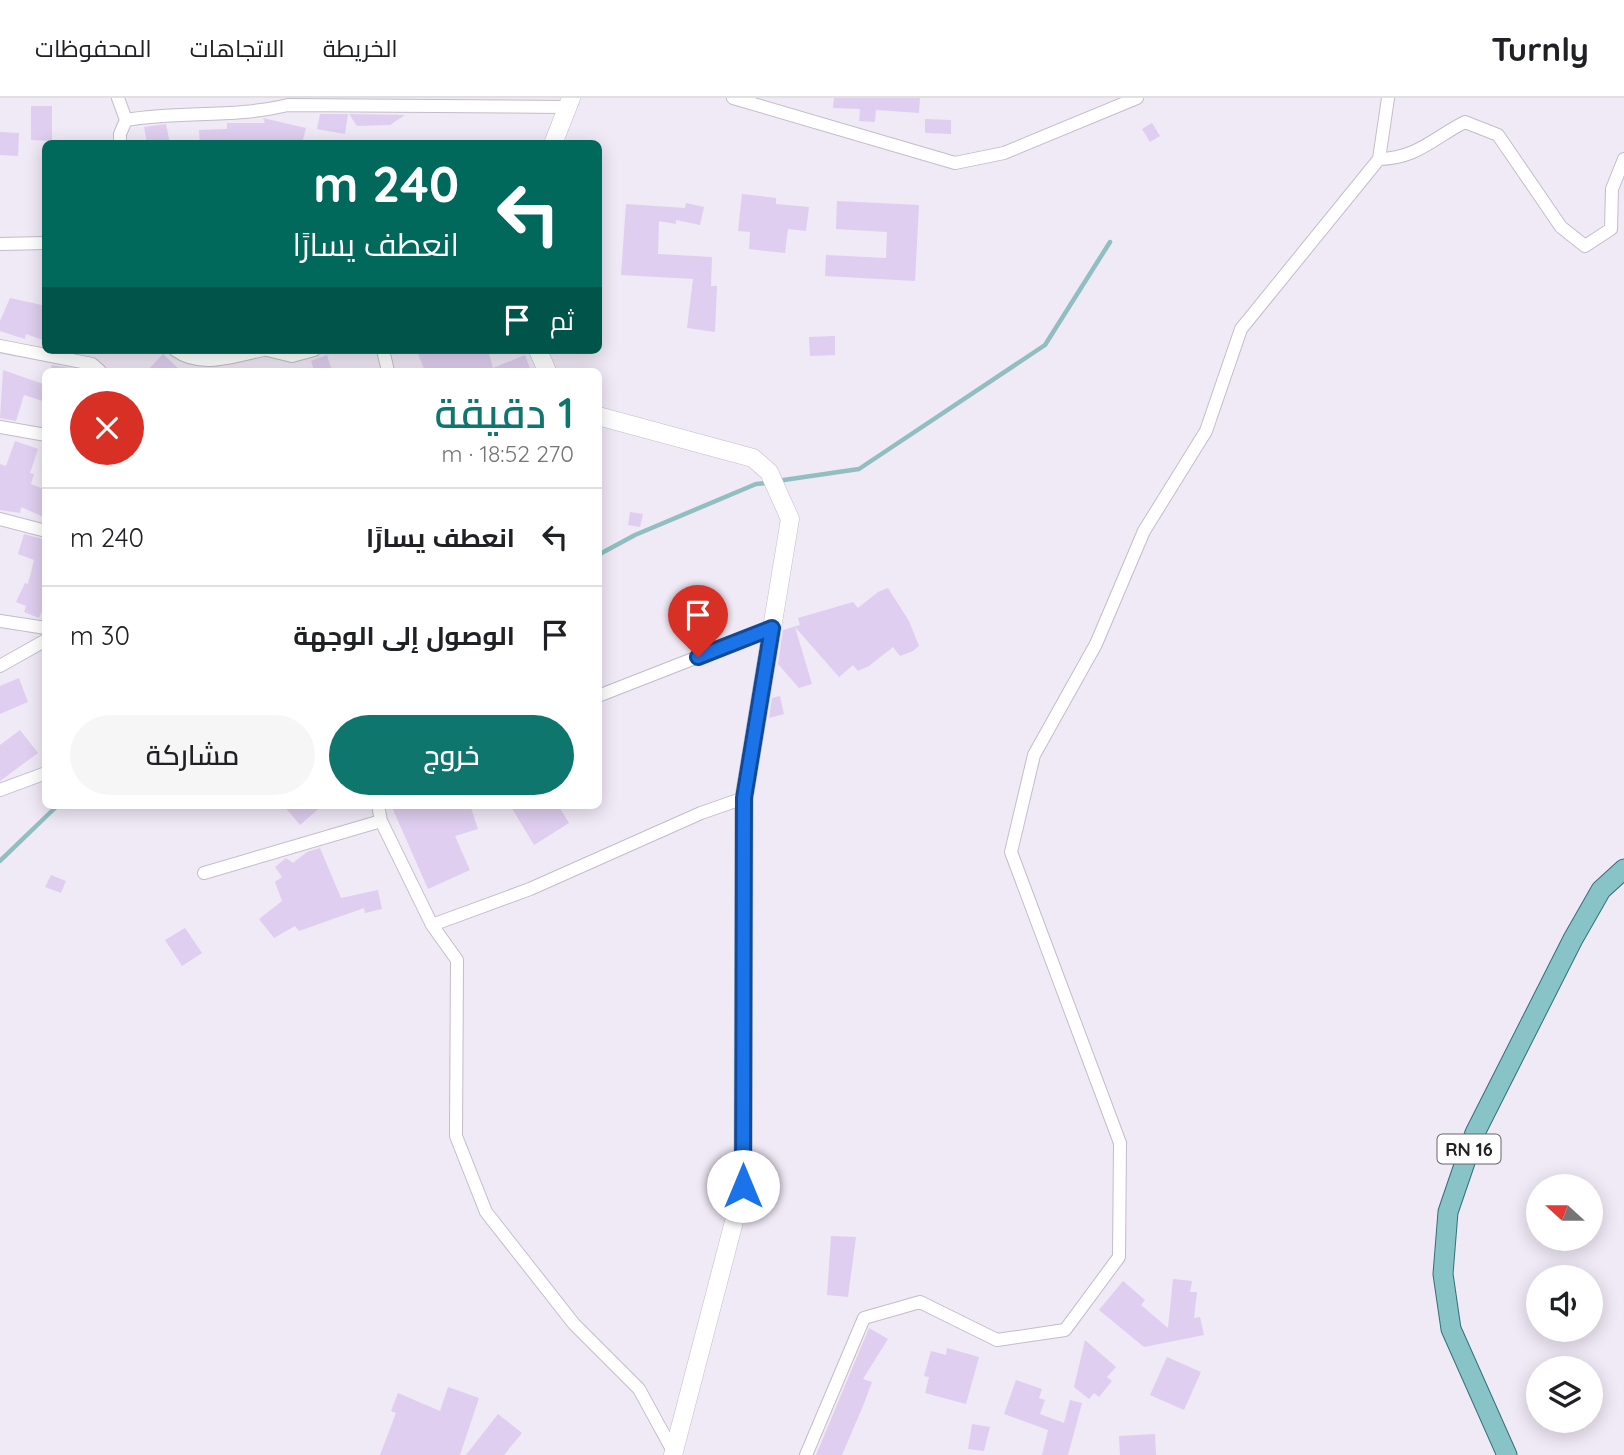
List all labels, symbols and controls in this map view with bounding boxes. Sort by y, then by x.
text: Turnly [1491,28,1589,69]
text: المحفوظات [35,33,152,63]
text: الاتجاهات [190,33,285,63]
text: الخريطة [323,33,398,63]
text: 240 m [313,153,459,214]
icon: left [483,168,574,259]
text: انعطف يسارًا [293,224,459,264]
icon: arrive [498,301,536,339]
text: ثم [550,304,574,337]
text: 1 دقيقة [434,386,574,439]
button: close [70,391,144,465]
text: 270 m · 18:52 [441,439,574,468]
icon: left [536,518,574,556]
text: 240 m [70,521,144,554]
text: انعطف يسارًا [366,521,515,554]
pin [668,585,728,657]
icon: arrive [679,596,717,634]
icon: arrive [536,616,574,654]
text: 30 m [70,619,130,652]
text: الوصول إلى الوجهة [293,619,515,652]
button: مشاركة [70,715,315,795]
button: خروج [329,715,574,795]
road number: RN 16 [1438,1134,1500,1164]
position arrow [706,1149,780,1223]
north arrow [1526,1174,1603,1251]
map controls [1526,1174,1603,1433]
button: sound [1526,1265,1603,1342]
button: layers [1526,1356,1603,1433]

